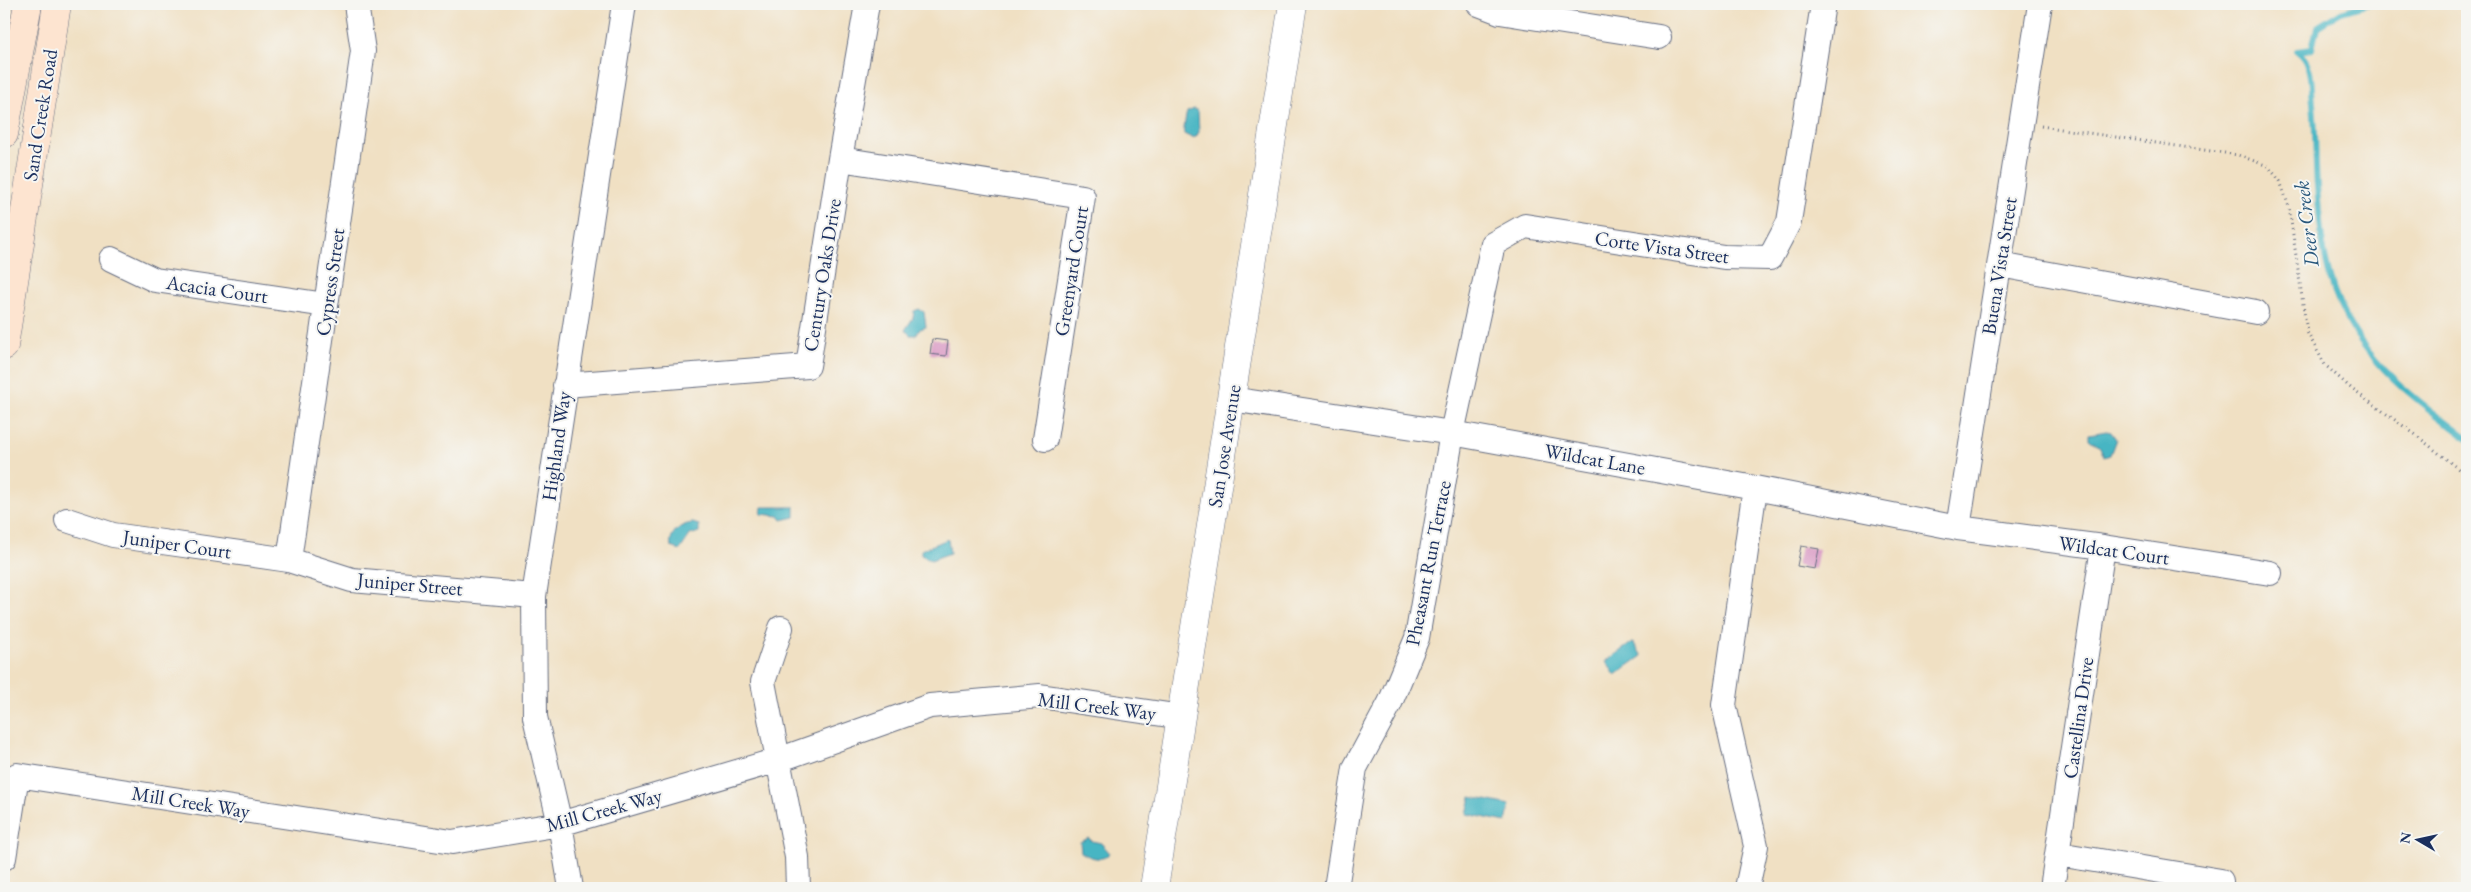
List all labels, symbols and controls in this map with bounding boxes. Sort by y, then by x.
street label: Sand Creek Road [17,46,63,183]
water label: Deer Creek [2287,179,2325,270]
street label: Buena Vista Street [1975,195,2023,337]
street label: Century Oaks Drive [797,196,847,353]
street label: Greenyard Court [1048,203,1094,338]
street label: Corte Vista Street [1593,225,1732,269]
street label: Cypress Street [310,226,351,338]
street label: Acacia Court [164,269,270,309]
street label: San Jose Avenue [1201,382,1247,509]
street label: Highland Way [535,389,577,502]
street label: Wildcat Lane [1543,437,1648,481]
street label: Pheasant Run Terrace [1399,478,1457,648]
street label: Juniper Court [119,523,234,565]
street label: Wildcat Court [2057,529,2172,571]
street label: Juniper Street [354,566,464,602]
street label: Castellina Drive [2057,655,2099,780]
street label: Mill Creek Way [1036,686,1158,726]
street label: Mill Creek Way [130,780,252,824]
street label: Mill Creek Way [543,782,665,838]
north arrow [2394,814,2444,864]
text: N [2395,830,2415,845]

